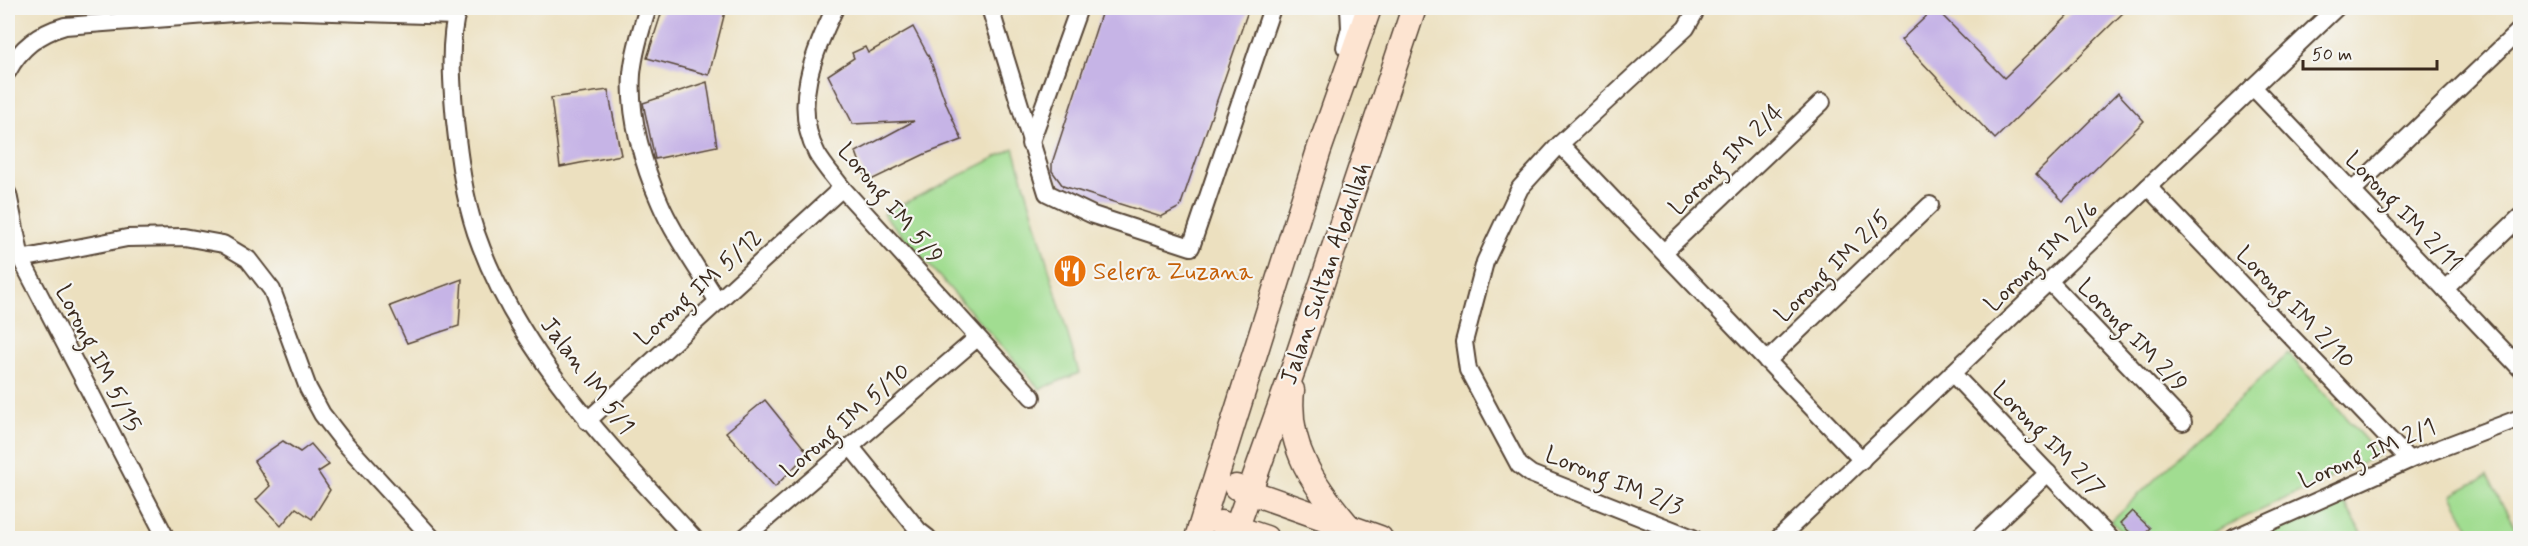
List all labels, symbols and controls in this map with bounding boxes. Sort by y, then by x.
scale bar [2303,33,2436,71]
text: 50 m [2312,43,2352,67]
street label: Lorong IM 2/4 [1663,97,1793,225]
street label: Lorong IM 5/9 [828,137,950,273]
street label: Lorong IM 2/11 [2335,145,2468,281]
street label: Jalan Sultan Abdullah [1274,158,1379,389]
street label: Lorong IM 2/6 [1978,195,2108,322]
street label: Lorong IM 2/5 [1769,204,1900,332]
street label: Lorong IM 5/12 [629,223,771,356]
street label: Lorong IM 2/10 [2226,240,2361,378]
restaurant icon: Selera Zuzana [1052,253,1088,289]
place label: Selera Zuzana [1093,257,1253,288]
street label: Lorong IM 2/9 [2068,273,2194,402]
street label: Lorong IM 5/15 [45,280,148,439]
street label: Jalan IM 5/1 [532,311,641,441]
street label: Lorong IM 5/10 [775,356,919,488]
street label: Lorong IM 2/7 [1983,376,2111,507]
street label: Lorong IM 2/1 [2294,412,2442,500]
street label: Lorong IM 2/3 [1539,440,1687,526]

